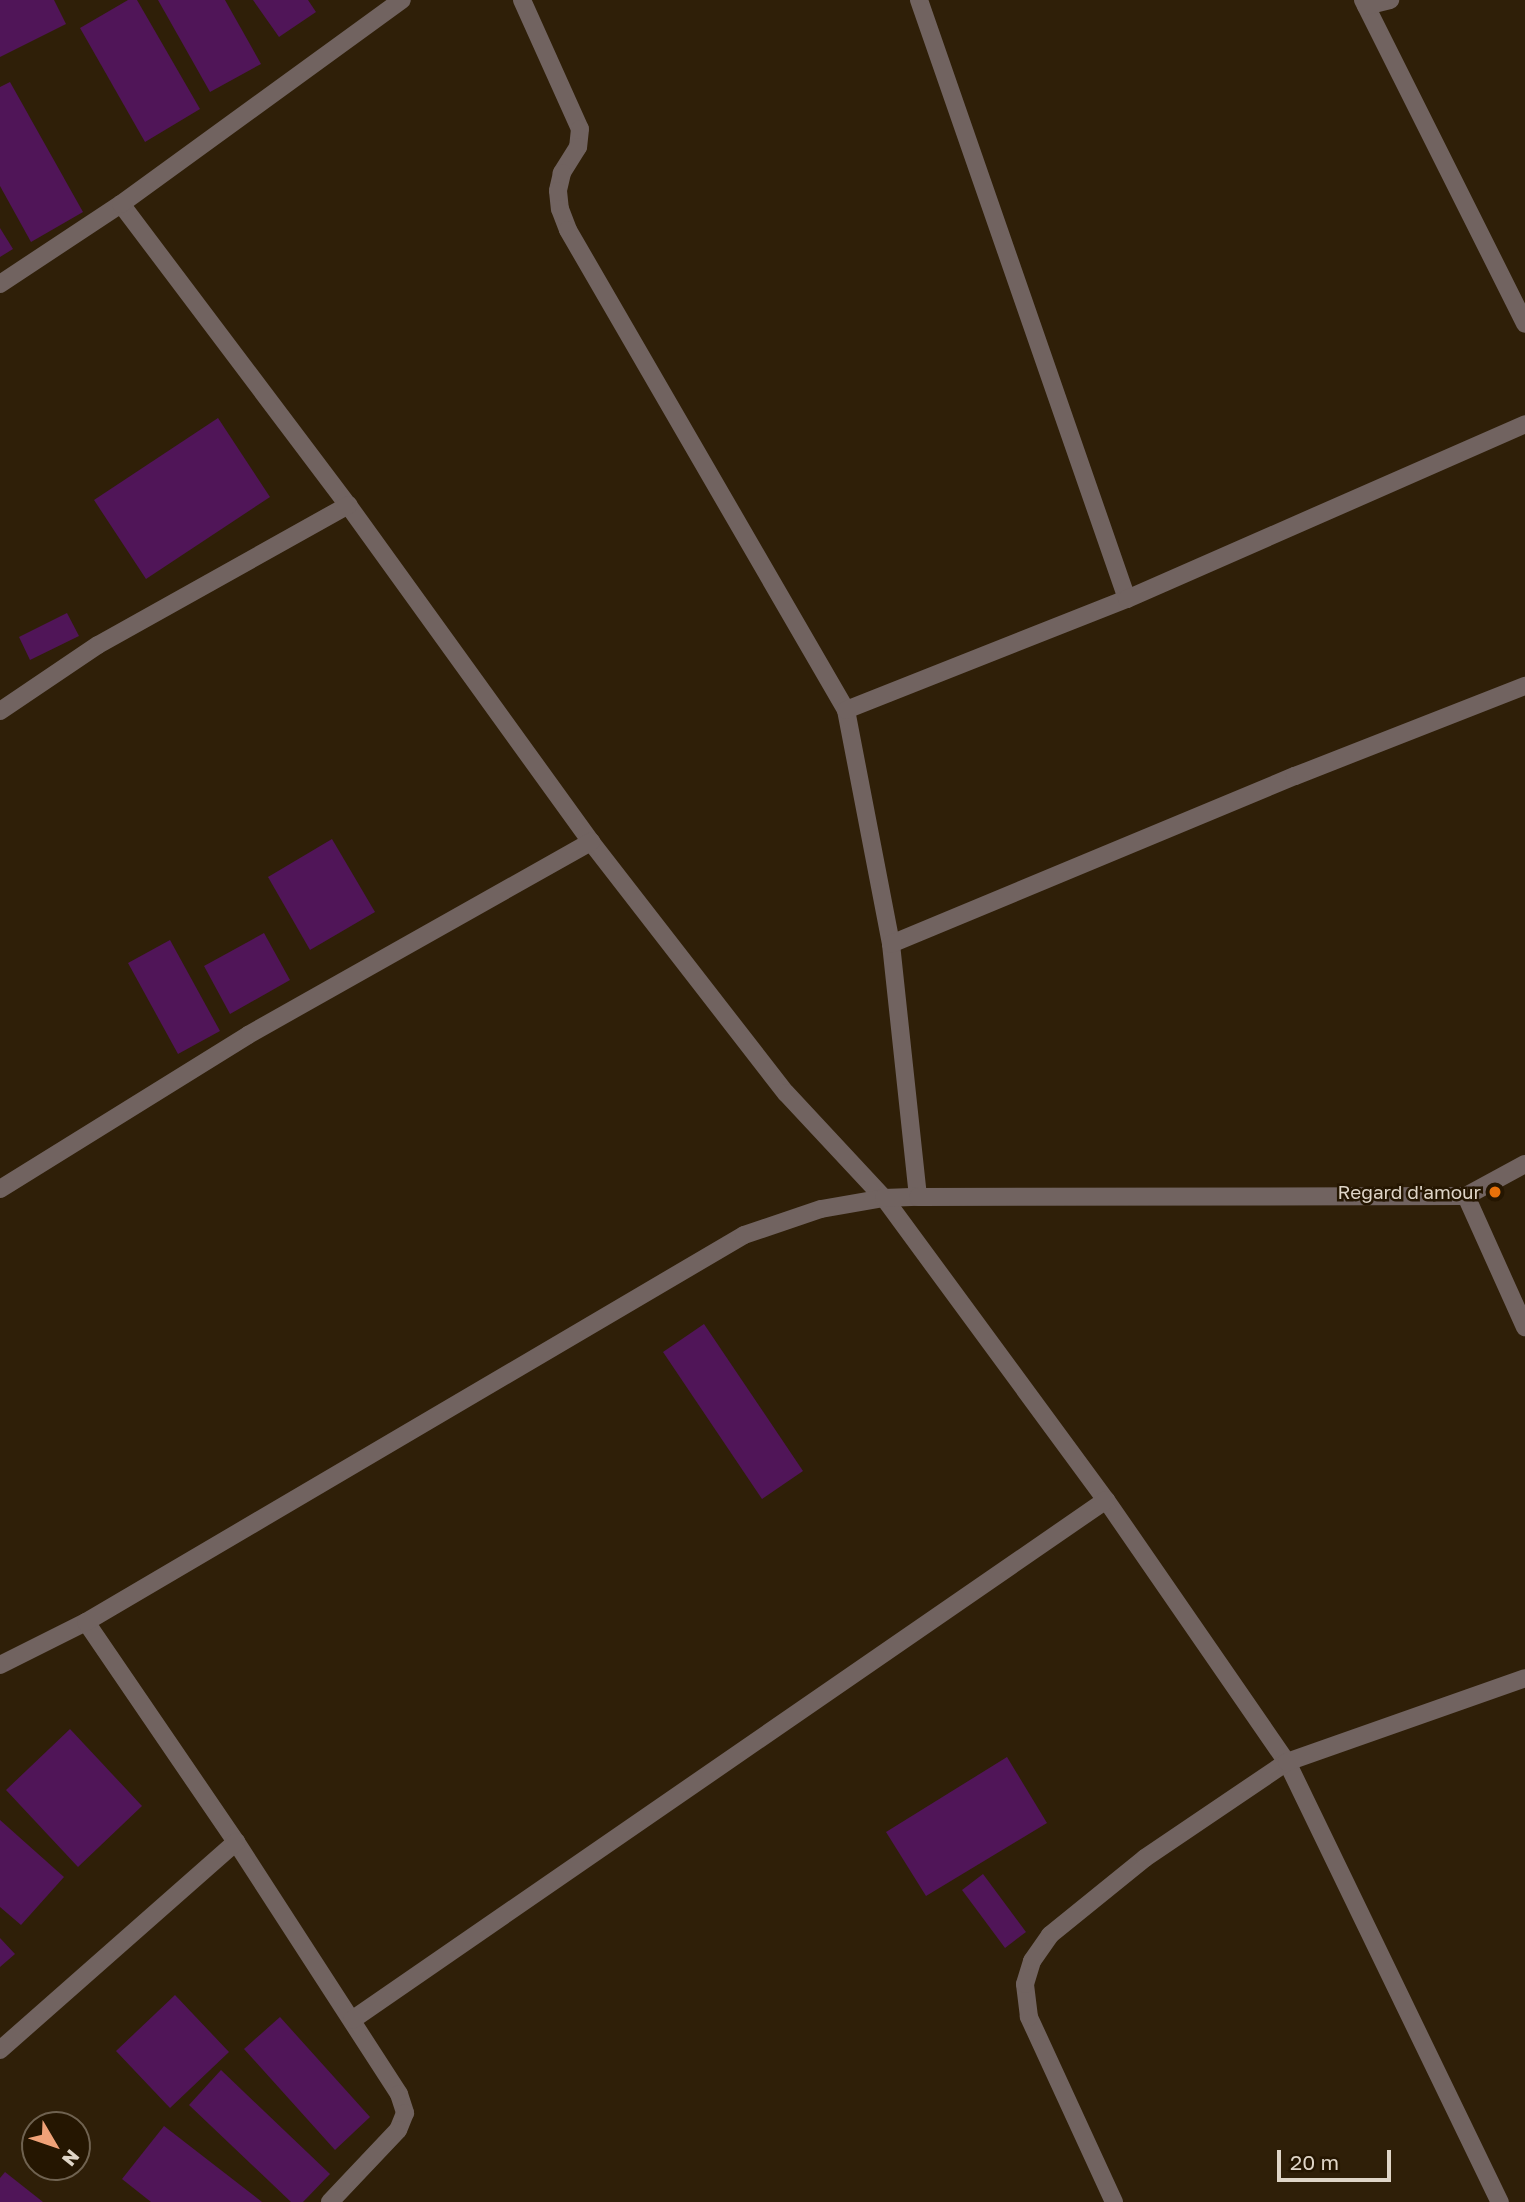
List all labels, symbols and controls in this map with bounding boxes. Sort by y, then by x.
place label: Regard d'amour [1337,1181,1481,1203]
marker: Regard d'amour [1487,1184,1503,1200]
north arrow [21,2111,91,2181]
scale bar [1280,2136,1394,2180]
text: N [58,2145,85,2171]
text: 20 m [1290,2149,1339,2175]

